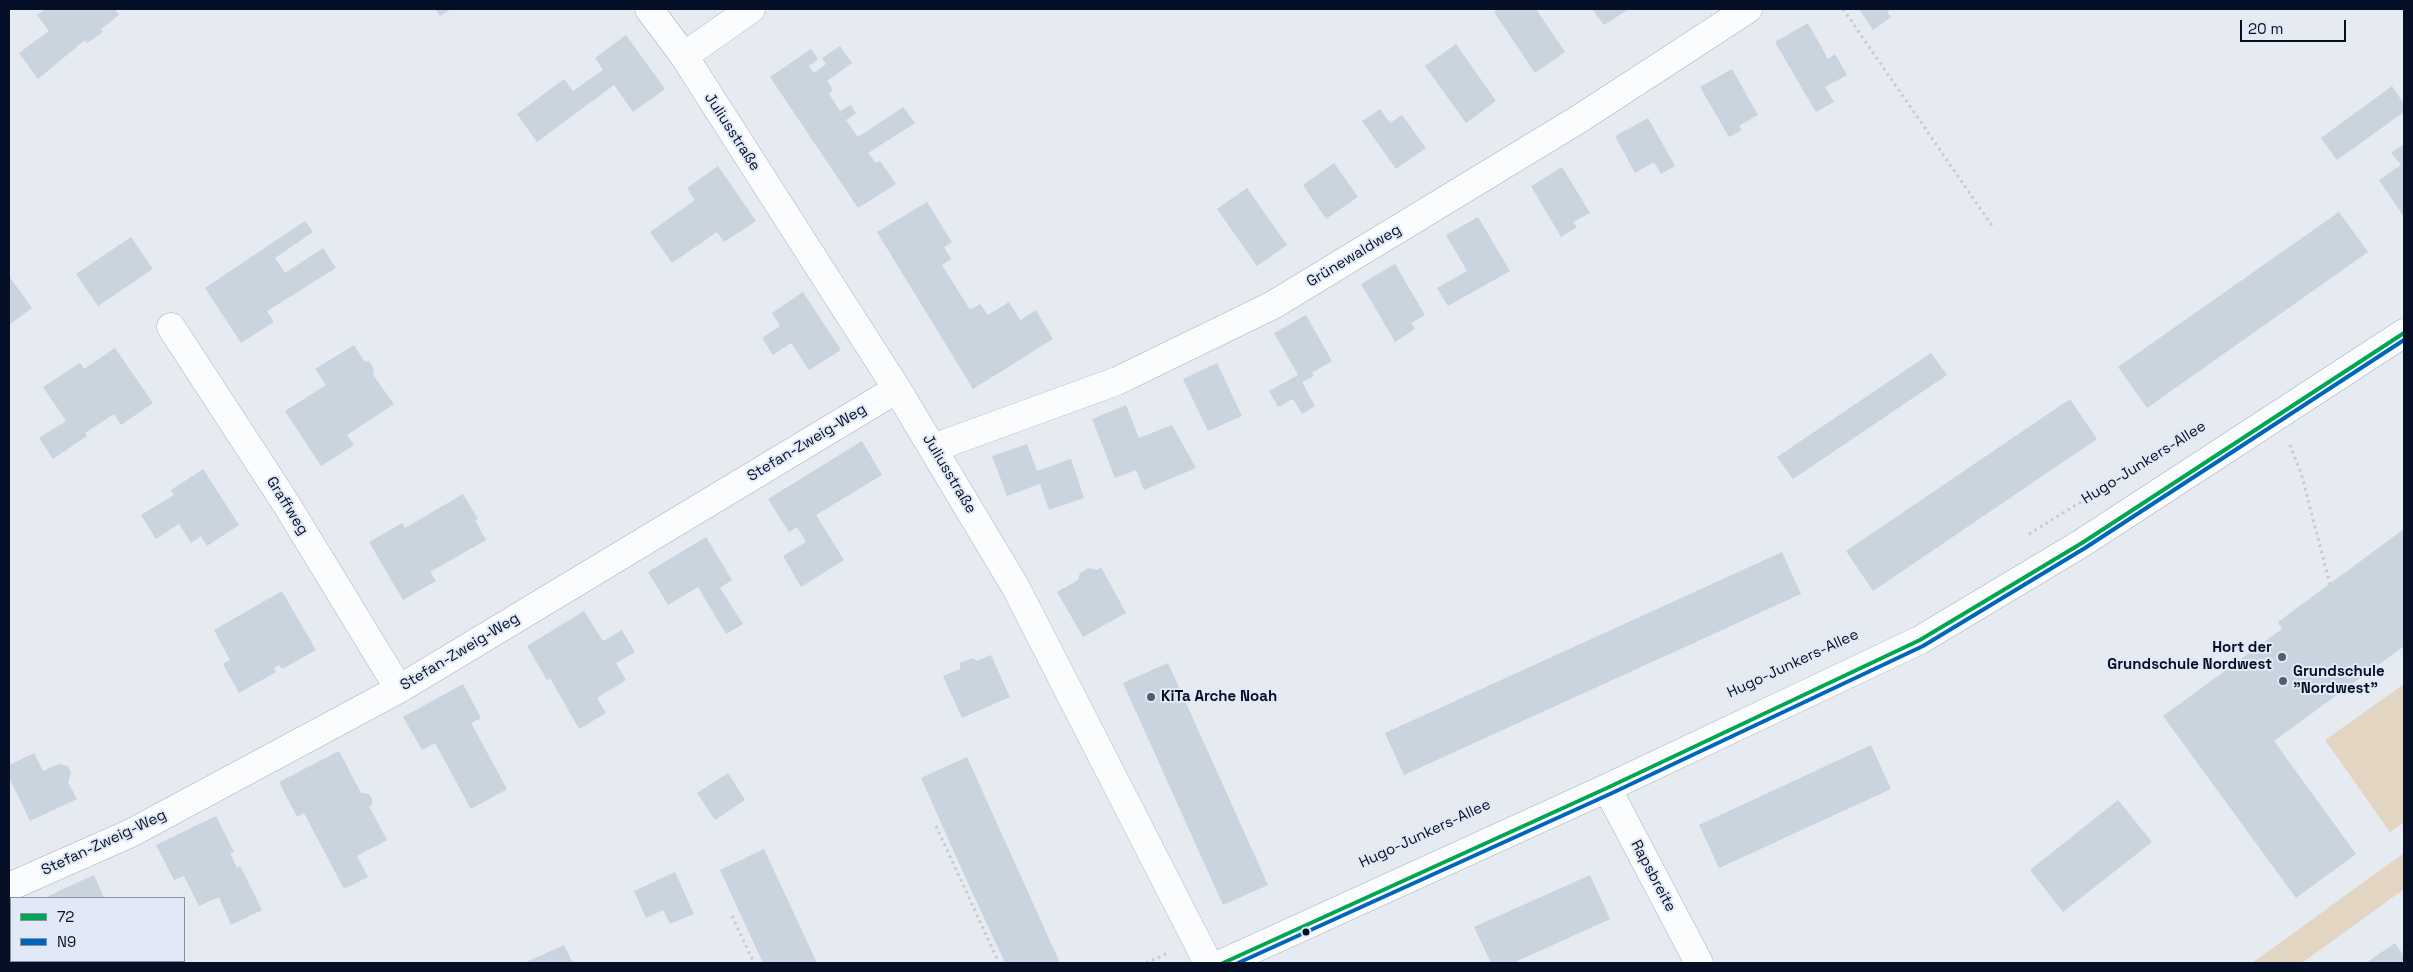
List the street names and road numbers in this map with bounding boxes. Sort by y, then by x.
street label: Juliusstraße [700,90,764,174]
street label: Grünewaldweg [1304,221,1404,291]
street label: Stefan-Zweig-Weg [744,400,870,486]
street label: Hugo-Junkers-Allee [2079,418,2209,508]
street label: Juliusstraße [918,431,980,517]
street label: Graffweg [262,474,312,538]
street label: Stefan-Zweig-Weg [397,609,523,695]
street label: Hugo-Junkers-Allee [1724,626,1862,702]
street label: Hugo-Junkers-Allee [1356,796,1494,872]
street label: Stefan-Zweig-Weg [39,806,169,880]
street label: Rapsbreite [1627,837,1679,915]

